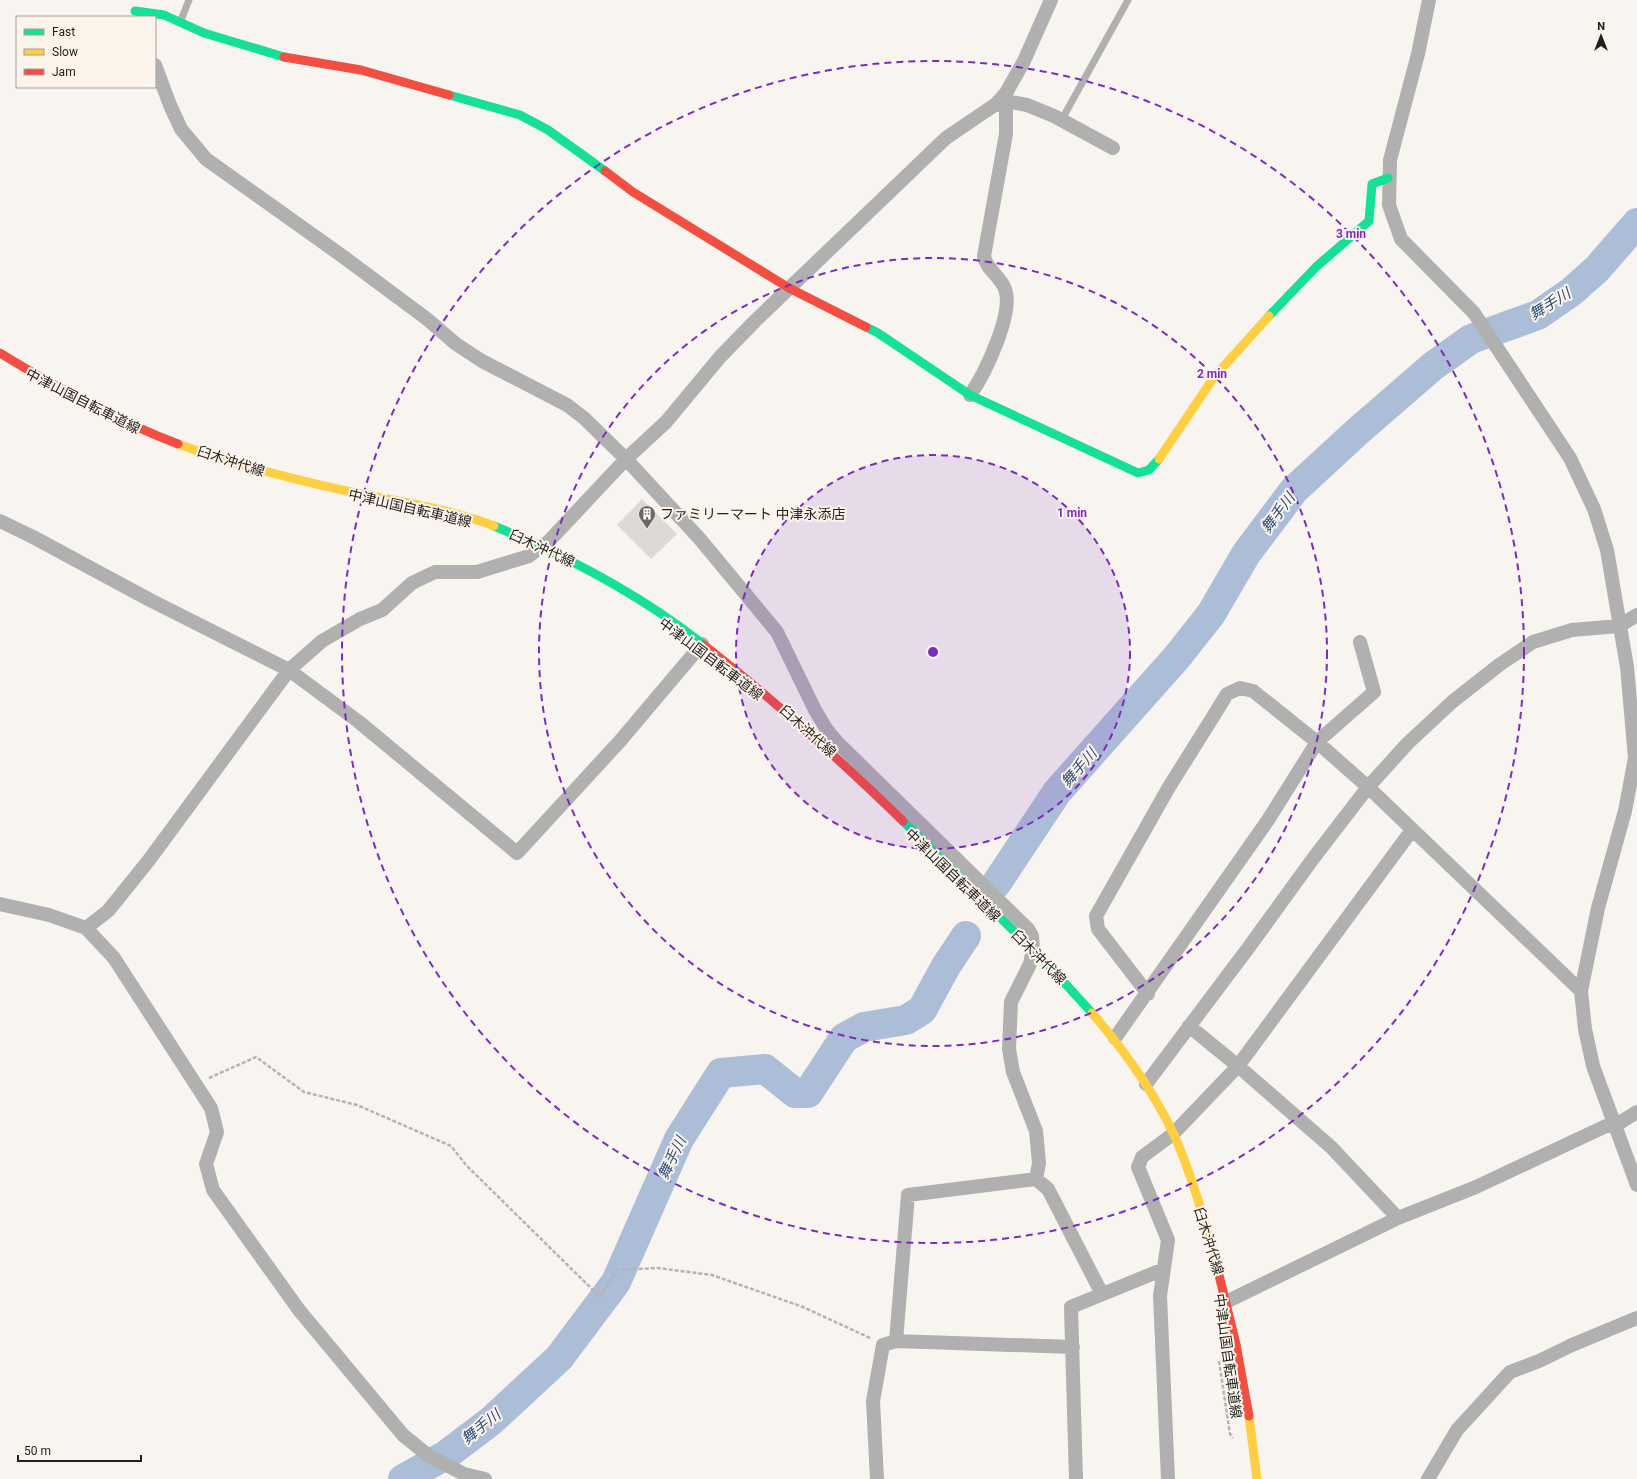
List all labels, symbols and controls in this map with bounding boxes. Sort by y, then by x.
legend [16,16,156,88]
north arrow [1581,16,1621,56]
text: N [1597,20,1605,33]
text: Fast [52,25,75,39]
text: Slow [52,45,78,59]
text: Jam [52,65,76,79]
text: 3 min [1336,227,1366,241]
water label: 舞手川 [1526,283,1576,324]
street label: 中津山国自転車道線 [23,365,143,437]
text: 2 min [1197,367,1227,381]
street label: 臼木沖代線 [195,443,267,479]
street label: 中津山国自転車道線 [347,486,473,530]
water label: 舞手川 [1257,488,1300,536]
building icon: ファミリーマート 中津永添店 [637,504,657,529]
place label: ファミリーマート 中津永添店 [660,506,845,522]
text: 1 min [1057,506,1087,520]
street label: 臼木沖代線 [507,526,577,570]
street label: 中津山国自転車道線 [656,615,766,703]
centre of rings [926,645,940,659]
street label: 臼木沖代線 [777,702,839,760]
water label: 舞手川 [1057,744,1102,791]
street label: 中津山国自転車道線 [902,825,1004,925]
street label: 臼木沖代線 [1009,927,1069,987]
water label: 舞手川 [654,1132,691,1182]
street label: 臼木沖代線 [1191,1205,1227,1277]
street label: 中津山国自転車道線 [1211,1292,1245,1420]
water label: 舞手川 [458,1405,506,1448]
scale bar [18,1437,141,1463]
text: 50 m [24,1444,51,1458]

